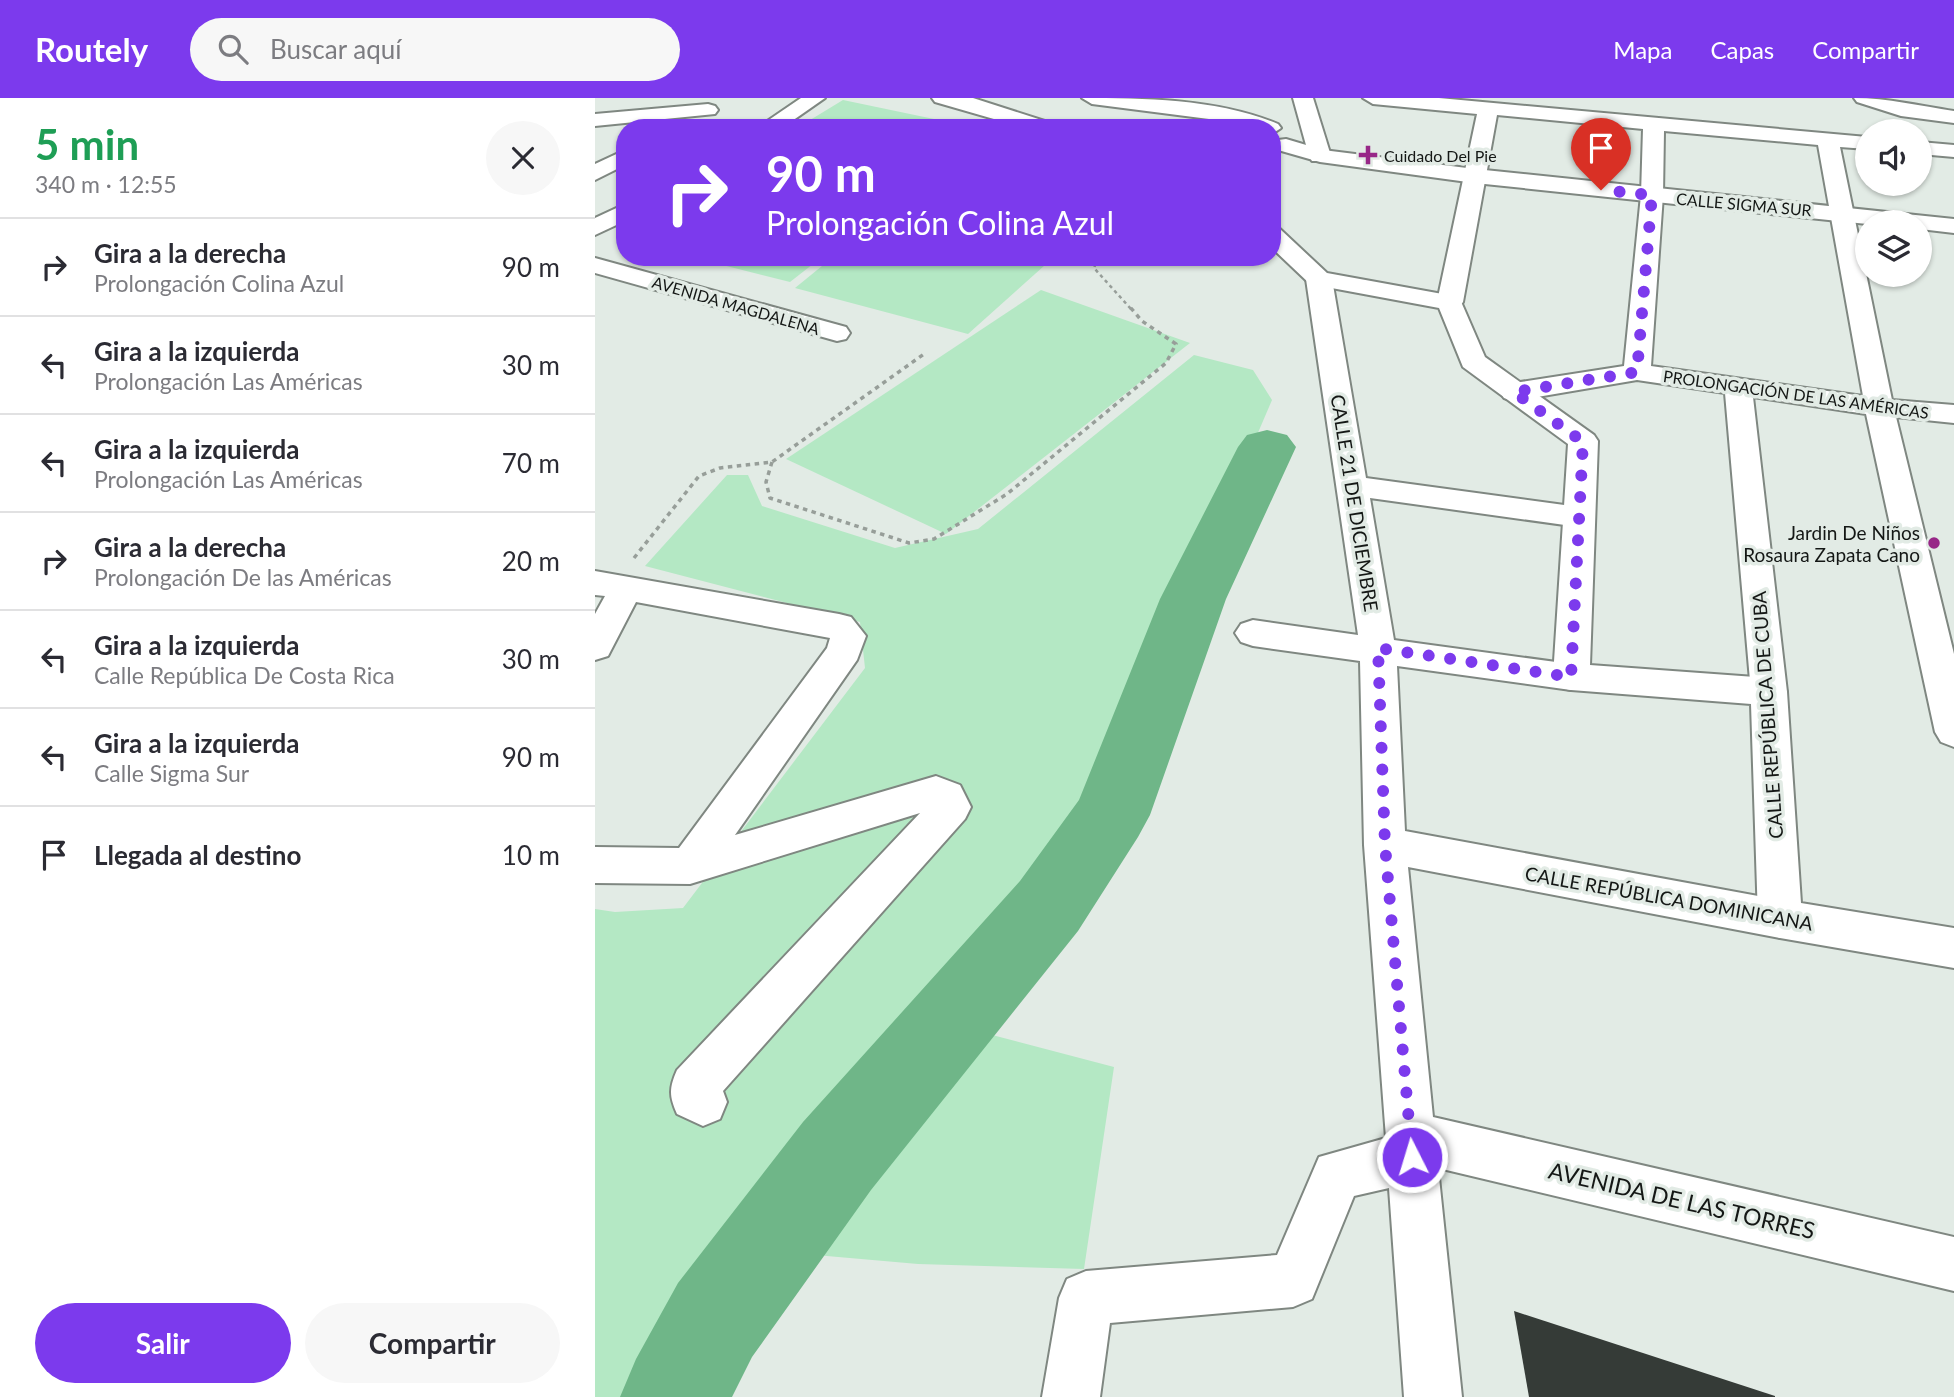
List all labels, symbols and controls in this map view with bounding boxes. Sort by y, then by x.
search box [190,18,680,81]
text: Routely [35,29,148,69]
icon: search [214,30,252,68]
text: Buscar aquí [270,33,401,65]
text: Mapa [1613,35,1672,64]
text: Capas [1710,35,1774,64]
text: Compartir [1812,35,1919,64]
pin [1571,118,1631,190]
text: 5 min [35,119,139,169]
map controls [1855,119,1932,287]
button: sound [1855,119,1932,196]
button: close [486,121,560,195]
icon: arrive [1582,129,1620,167]
text: 90 m [766,144,876,202]
marker: Cuidado Del Pie [1358,145,1378,165]
place label: Cuidado Del Pie [1384,146,1497,165]
icon: right [651,147,742,238]
text: 340 m · 12:55 [35,170,177,198]
street label: CALLE SIGMA SUR [1676,189,1812,219]
text: Prolongación Colina Azul [766,203,1114,242]
button: layers [1855,210,1932,287]
text: Gira a la derecha [94,237,286,269]
icon: right [35,248,73,286]
text: 90 m [502,251,560,283]
text: Prolongación Colina Azul [94,269,344,297]
street label: AVENIDA MAGDALENA [650,272,822,338]
text: Gira a la izquierda [94,335,300,367]
icon: left [35,346,73,384]
text: 30 m [502,349,560,381]
street label: PROLONGACIÓN DE LAS AMÉRICAS [1662,366,1930,422]
text: Prolongación Las Américas [94,367,363,395]
street label: CALLE 21 DE DICIEMBRE [1326,393,1384,613]
text: Gira a la izquierda [94,433,300,465]
icon: left [35,444,73,482]
text: 70 m [502,447,560,479]
text: Prolongación Las Américas [94,465,363,493]
place label: Jardin De Niños Rosaura Zapata Cano [1743,521,1920,566]
text: Gira a la derecha [94,531,286,563]
marker: Jardin De Niños Rosaura Zapata Cano [1926,535,1942,551]
icon: right [35,542,73,580]
text: 20 m [502,545,560,577]
text: Prolongación De las Américas [94,563,392,591]
street label: CALLE REPÚBLICA DE CUBA [1747,590,1787,840]
text: Gira a la izquierda [94,629,300,661]
icon: left [35,640,73,678]
text: 30 m [502,643,560,675]
text: Calle República De Costa Rica [94,661,395,689]
text: Gira a la izquierda [94,727,300,759]
icon: left [35,738,73,776]
text: 90 m [502,741,560,773]
text: Calle Sigma Sur [94,759,249,787]
icon: arrive [35,836,73,874]
text: Llegada al destino [94,839,301,871]
text: 10 m [502,839,560,871]
street label: CALLE REPÚBLICA DOMINICANA [1523,861,1815,935]
position arrow [1375,1120,1449,1194]
street label: AVENIDA DE LAS TORRES [1546,1156,1818,1244]
button: Salir [35,1303,291,1383]
button: Compartir [305,1303,560,1383]

